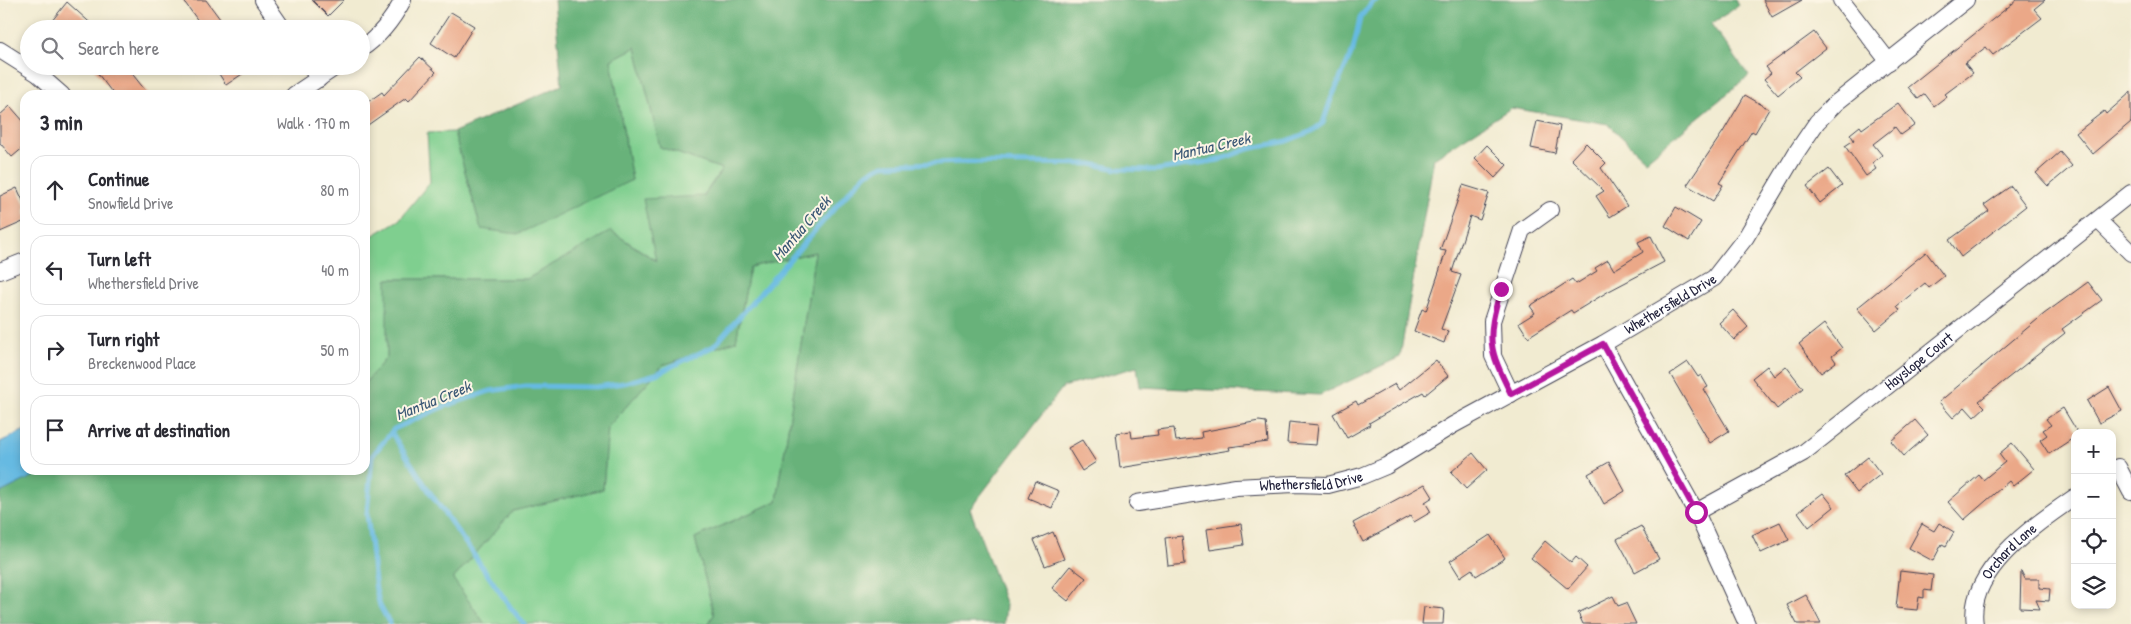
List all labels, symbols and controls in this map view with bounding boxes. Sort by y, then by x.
search box [20,20,370,75]
icon: search [38,34,66,62]
text: Search here [78,35,159,61]
text: 3 min [40,108,83,137]
text: Walk · 170 m [277,112,350,134]
water label: Mantua Creek [1170,126,1253,166]
text: Continue [88,166,149,192]
icon: ahead [41,176,69,204]
text: 80 m [320,179,349,201]
water label: Mantua Creek [767,190,836,265]
text: Snowfield Drive [88,192,174,214]
text: Turn left [88,246,151,272]
icon: left [41,256,69,284]
text: 40 m [321,259,349,281]
street label: Whethersfield Drive [1620,268,1720,339]
text: Whethersfield Drive [88,272,199,294]
route end [1490,278,1513,301]
text: Turn right [88,326,159,352]
street label: Hayslope Court [1880,327,1958,395]
icon: right [41,336,69,364]
text: 50 m [321,339,349,361]
text: Breckenwood Place [88,352,196,374]
water label: Mantua Creek [392,374,475,425]
icon: arrive [41,416,69,444]
text: Arrive at destination [88,417,230,443]
map controls [2071,429,2116,609]
button: + [2071,429,2116,474]
street label: Whethersfield Drive [1259,465,1365,496]
button: − [2071,474,2116,519]
route start [1685,501,1708,524]
street label: Orchard Lane [1976,518,2041,583]
button: locate [2071,519,2116,564]
button: layers [2071,564,2116,609]

